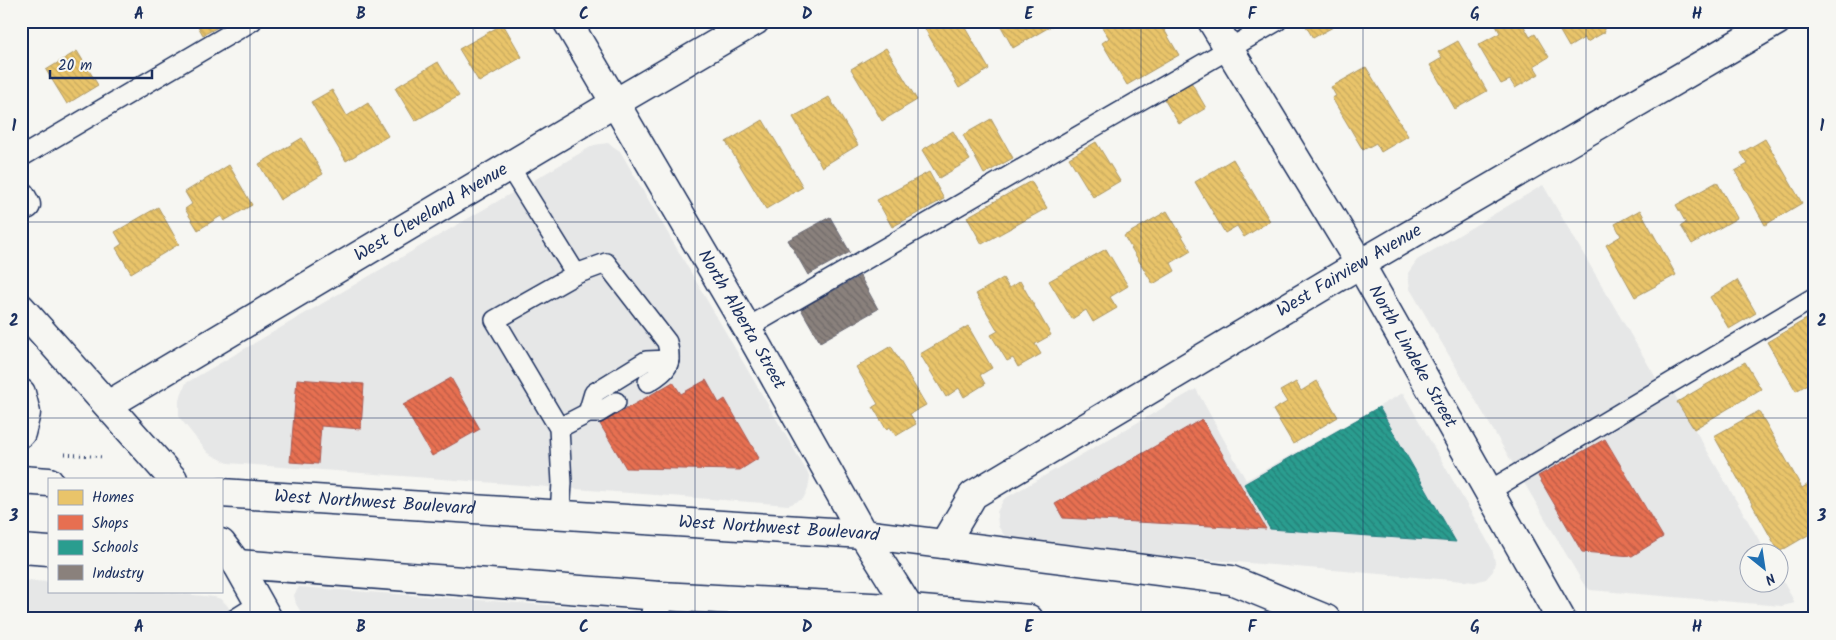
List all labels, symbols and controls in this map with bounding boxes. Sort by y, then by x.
text: A [134,2,144,27]
text: B [356,2,366,27]
text: C [579,2,589,27]
text: D [802,2,813,27]
text: E [1025,2,1035,27]
text: F [1248,2,1258,27]
text: G [1470,2,1480,27]
text: H [1692,2,1702,27]
scale bar [50,48,152,80]
text: 20 m [58,54,92,78]
text: 1 [12,114,17,139]
text: 1 [1820,114,1825,139]
street label: West Cleveland Avenue [349,155,514,270]
street label: West Fairview Avenue [1271,216,1427,325]
street label: North Alberta Street [690,244,794,396]
street label: North Lindeke Street [1360,280,1465,435]
text: 2 [9,309,19,334]
text: 2 [1817,309,1827,334]
legend [48,478,222,592]
street label: West Northwest Boulevard [274,482,477,524]
text: Homes [92,486,135,510]
text: 3 [9,504,19,529]
text: 3 [1817,504,1827,529]
street label: West Northwest Boulevard [678,508,882,551]
text: Shops [92,512,129,536]
text: Schools [92,536,139,560]
north arrow [1738,542,1788,592]
text: Industry [92,562,145,586]
text: N [1761,567,1779,590]
text: A [134,615,144,640]
text: B [356,615,366,640]
text: C [579,615,589,640]
text: D [802,615,813,640]
text: E [1025,615,1035,640]
text: F [1248,615,1258,640]
text: G [1470,615,1480,640]
text: H [1692,615,1702,640]

